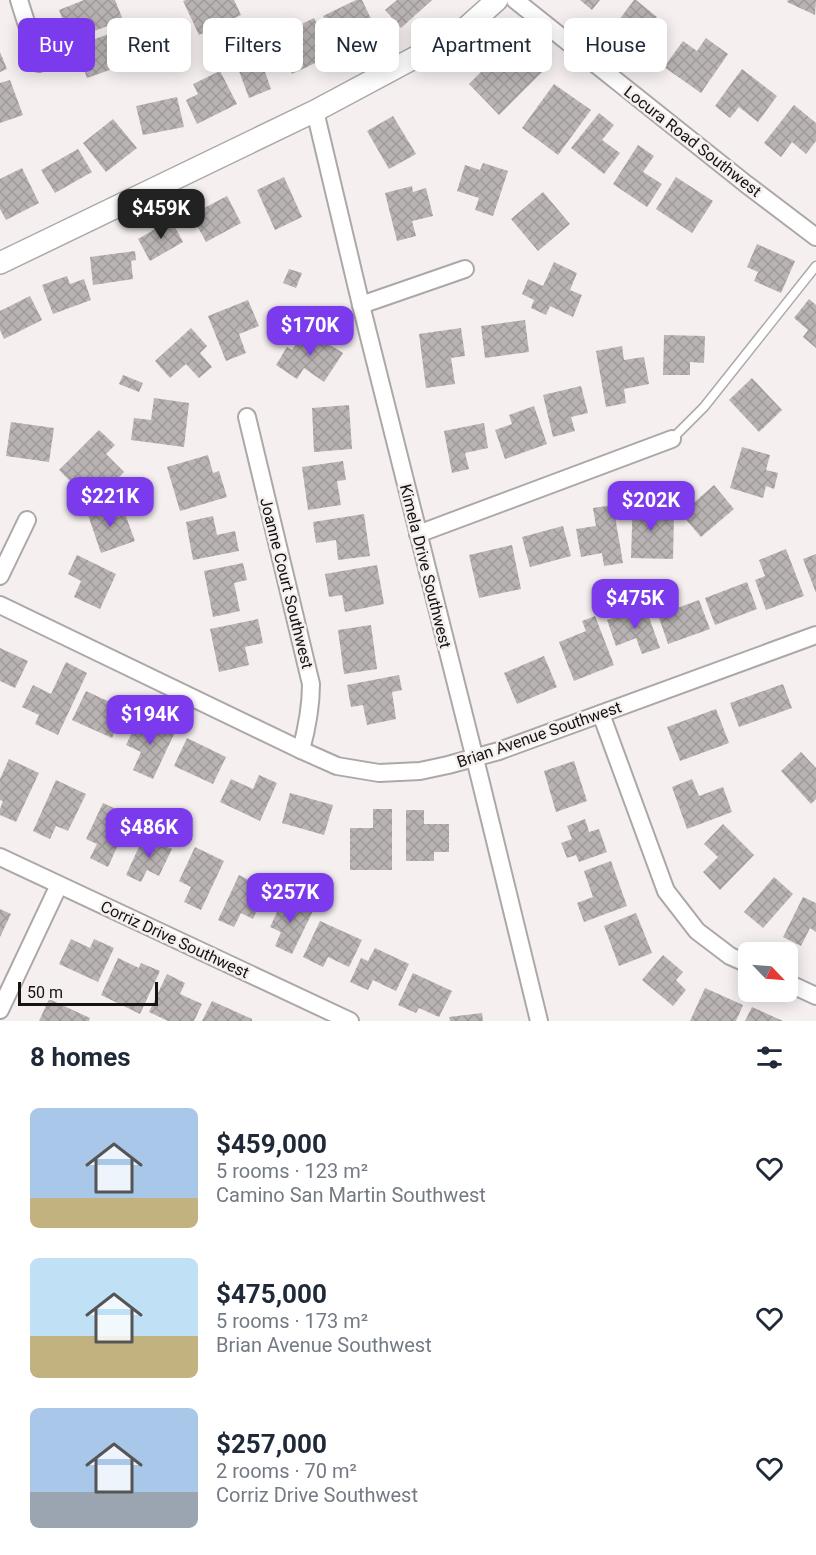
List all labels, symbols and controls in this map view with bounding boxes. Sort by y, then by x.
chip: Buy [18,18,95,72]
chip: Rent [107,18,191,72]
chip: Filters [203,18,303,72]
chip: New [315,18,399,72]
chip: Apartment [411,18,552,72]
chip: House [564,18,667,72]
street label: Locura Road Southwest [620,82,765,201]
pin: $459K [119,189,203,240]
text: $459K [132,196,190,220]
pin: $170K [268,306,352,357]
text: $170K [281,313,339,337]
pin: $221K [68,477,152,528]
pin: $202K [609,481,693,532]
street label: Kimela Drive Southwest [396,482,455,650]
text: $221K [81,484,139,508]
text: $202K [622,488,680,512]
street label: Joanne Court Southwest [256,496,317,671]
pin: $475K [593,579,677,630]
text: $475K [606,586,664,610]
pin: $194K [108,695,192,746]
street label: Brian Avenue Southwest [454,697,624,772]
text: $194K [121,702,179,726]
pin: $486K [107,808,191,859]
text: $486K [120,815,178,839]
pin: $257K [248,873,332,924]
text: $257K [261,880,319,904]
street label: Corriz Drive Southwest [98,897,252,982]
north arrow [738,942,798,1002]
map controls [738,942,798,1002]
scale bar [18,979,158,1007]
text: 50 m [27,983,63,1002]
icon: filters [753,1041,786,1074]
text: 8 homes [30,1042,131,1072]
text: $459,000 [216,1129,327,1159]
icon: home [78,1132,150,1204]
icon: heart [753,1152,786,1185]
text: 5 rooms · 123 m² [216,1159,368,1183]
text: Camino San Martin Southwest [216,1183,486,1207]
text: $475,000 [216,1279,327,1309]
icon: home [78,1282,150,1354]
icon: heart [753,1302,786,1335]
text: 5 rooms · 173 m² [216,1309,368,1333]
text: Brian Avenue Southwest [216,1333,432,1357]
text: $257,000 [216,1429,327,1459]
icon: home [78,1432,150,1504]
icon: heart [753,1452,786,1485]
text: 2 rooms · 70 m² [216,1459,357,1483]
text: Corriz Drive Southwest [216,1483,418,1507]

